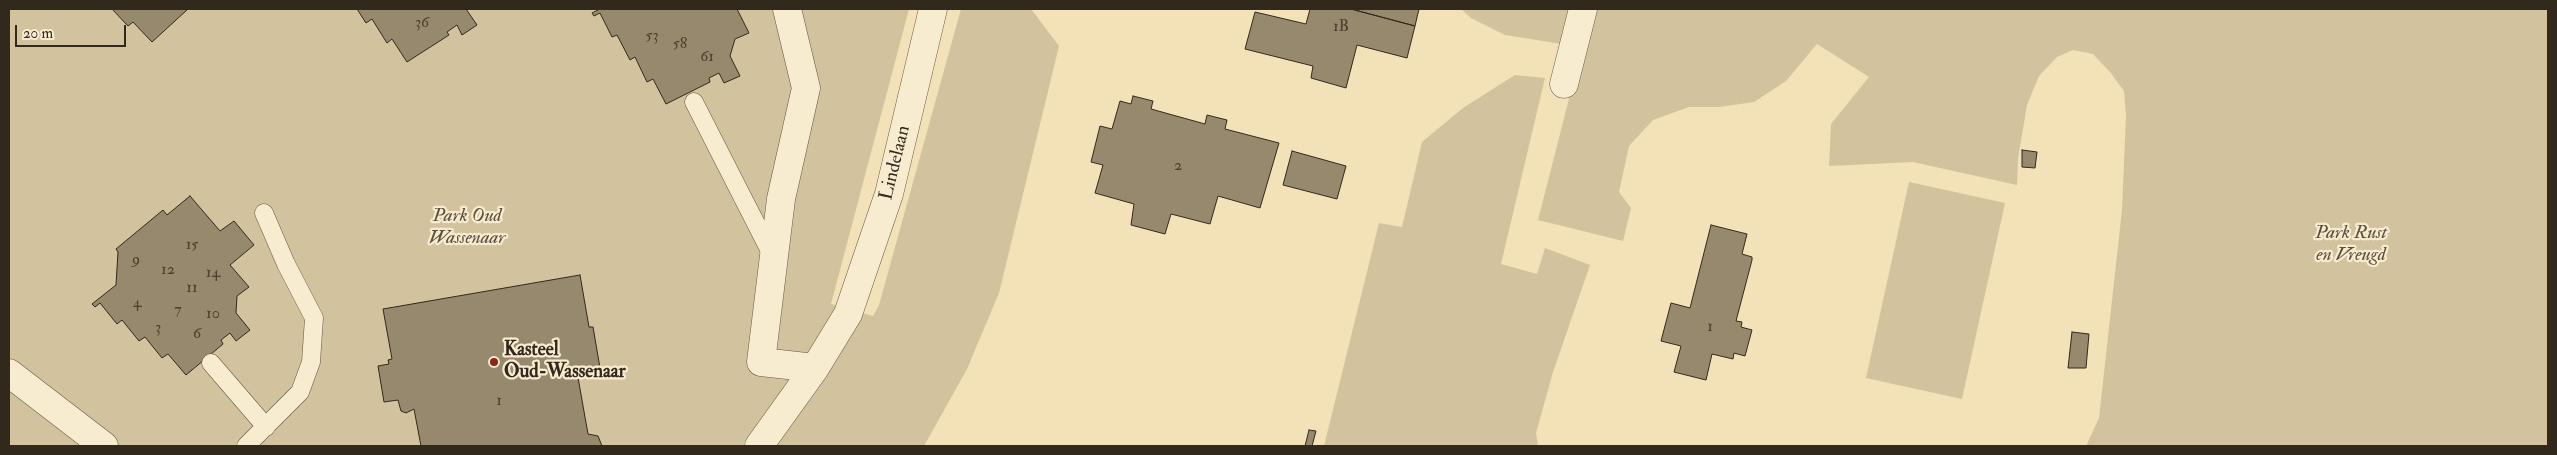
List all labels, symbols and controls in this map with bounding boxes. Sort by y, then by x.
house number: 36 [415,14,429,34]
scale bar [18,15,129,47]
house number: 1B [1333,18,1349,38]
text: 20 m [23,24,53,43]
house number: 53 [645,27,659,47]
house number: 58 [673,35,687,55]
house number: 61 [700,48,714,68]
street label: Lindelaan [876,123,916,203]
house number: 2 [1174,157,1182,177]
park label: Park Oud Wassenaar [429,206,505,250]
park label: Park Rust en Vreugd [2315,223,2387,267]
house number: 15 [186,236,198,256]
house number: 9 [132,251,140,271]
house number: 12 [161,261,175,281]
house number: 14 [206,264,220,284]
house number: 11 [186,279,198,299]
house number: 4 [133,294,141,314]
house number: 7 [174,301,182,321]
house number: 10 [206,305,220,325]
house number: 1 [1707,318,1713,338]
house number: 3 [155,319,161,339]
house number: 6 [193,325,201,345]
place label: Kasteel Oud-Wassenaar [504,340,626,384]
marker: Kasteel Oud-Wassenaar [488,356,500,368]
house number: 1 [496,392,502,412]

